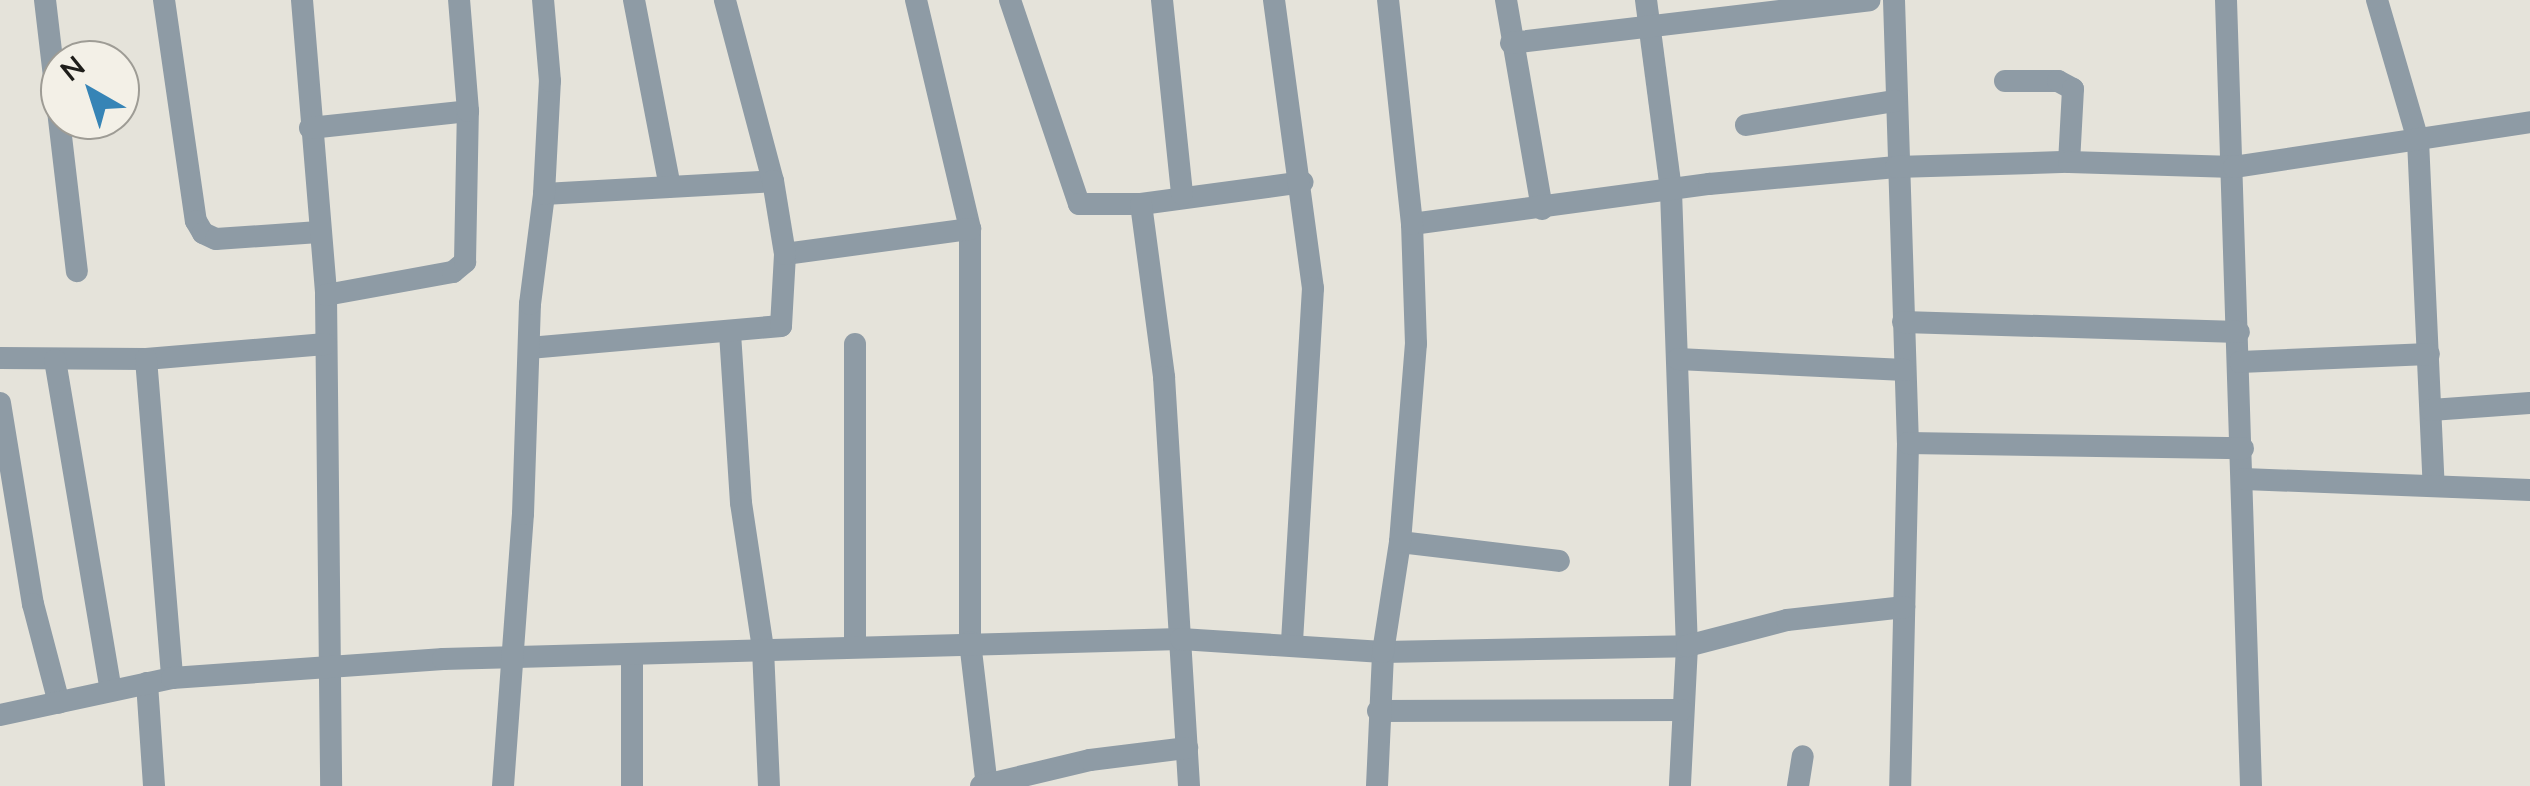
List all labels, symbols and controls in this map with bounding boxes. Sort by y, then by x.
north arrow [40,40,140,140]
text: N [53,48,91,88]

